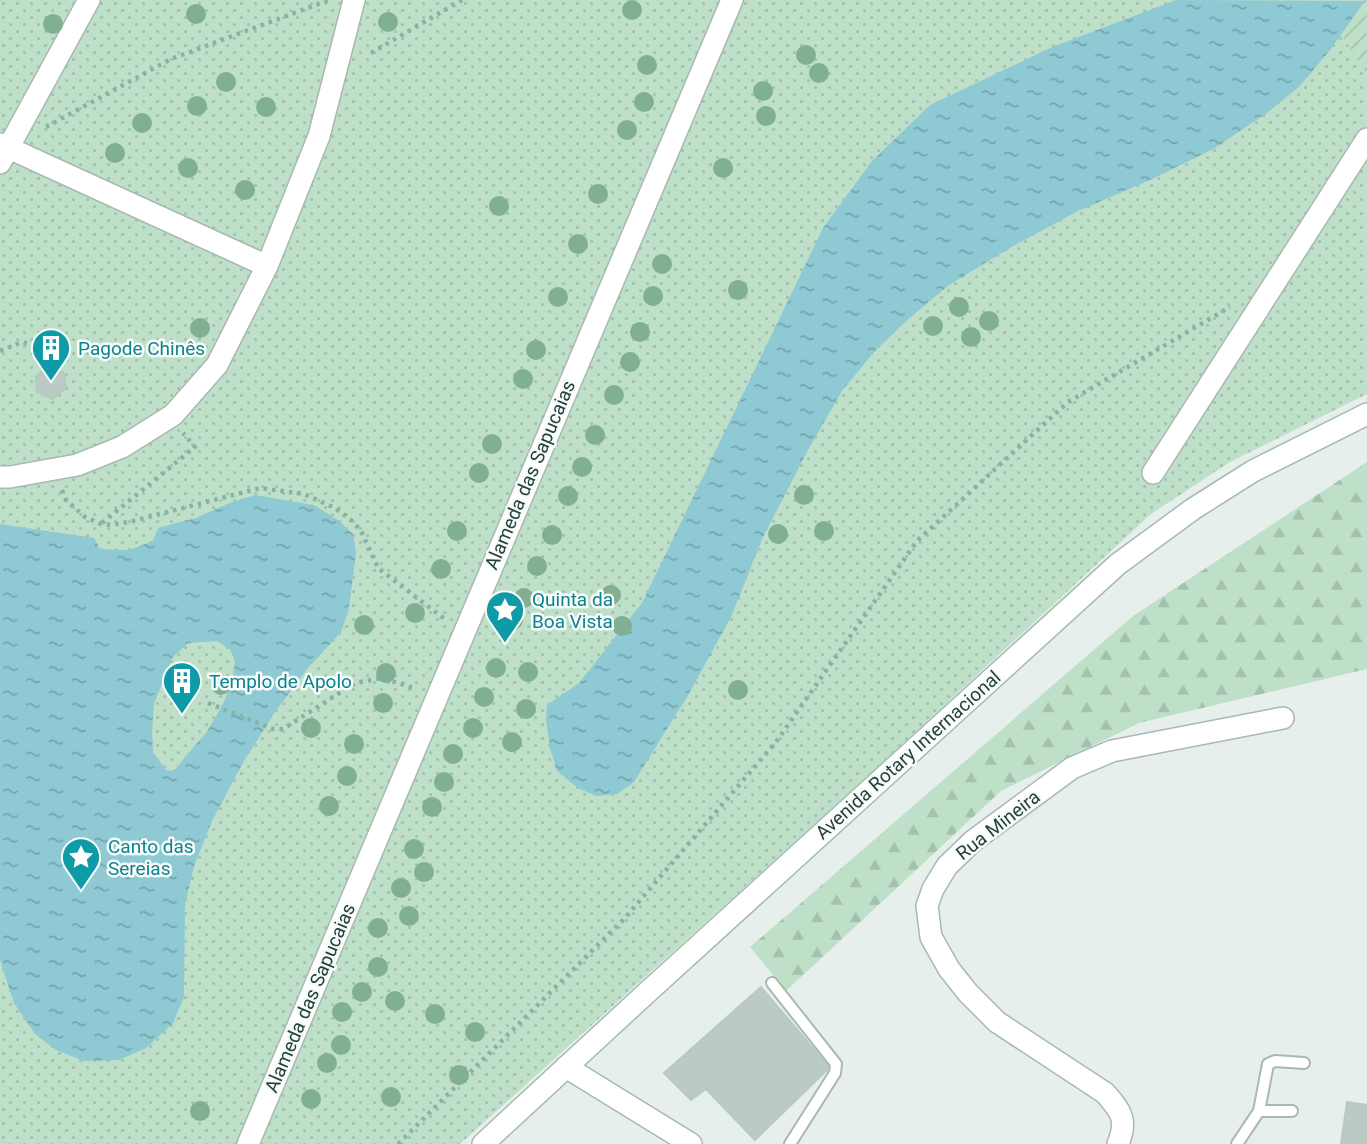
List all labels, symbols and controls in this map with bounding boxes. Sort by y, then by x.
building icon: Pagode Chinês [30,327,72,382]
place label: Pagode Chinês [78,337,205,360]
street label: Alameda das Sapucaias [480,377,580,573]
place label: Quinta da Boa Vista [532,588,613,633]
place icon: Quinta da Boa Vista [484,589,526,644]
building icon: Templo de Apolo [161,660,203,715]
street label: Avenida Rotary Internacional [811,666,1005,844]
place label: Templo de Apolo [209,670,352,693]
street label: Rua Mineira [952,785,1044,865]
place label: Canto das Sereias [108,835,194,880]
place icon: Canto das Sereias [60,836,102,891]
street label: Alameda das Sapucaias [260,900,360,1096]

